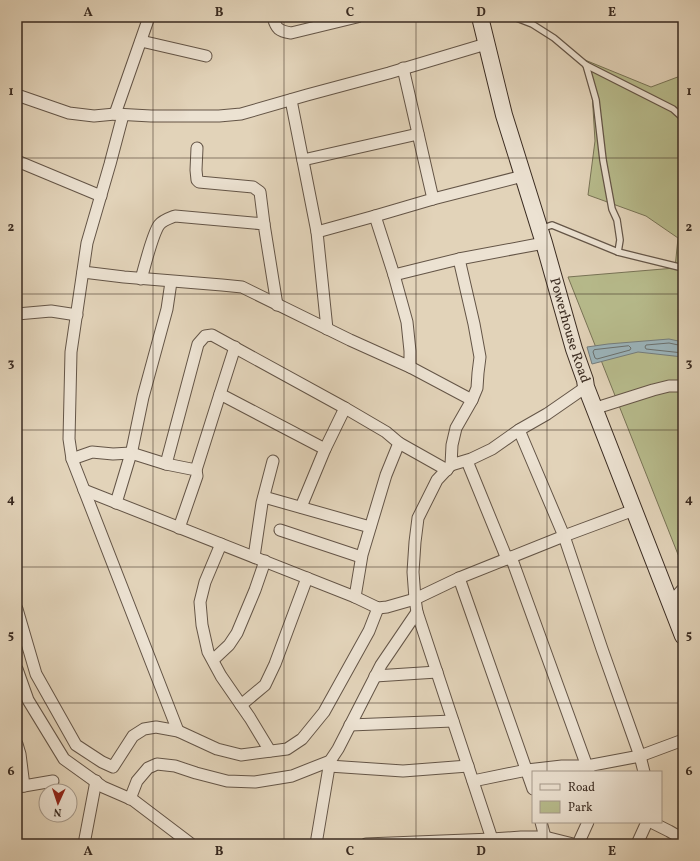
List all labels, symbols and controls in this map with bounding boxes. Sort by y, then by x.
text: A [83,4,93,22]
text: B [215,4,224,22]
text: C [346,4,354,22]
text: D [476,4,486,22]
text: E [608,4,616,22]
text: 1 [8,83,14,101]
text: 1 [686,83,692,101]
text: 2 [8,219,15,237]
text: 2 [686,219,693,237]
street label: Powerhouse Road [545,275,595,386]
text: 3 [8,355,15,373]
text: 3 [686,355,693,373]
text: 4 [7,491,15,509]
text: 4 [685,491,693,509]
text: 5 [8,627,14,645]
text: 5 [686,627,692,645]
text: 6 [7,763,15,781]
text: 6 [685,763,693,781]
legend [532,771,662,823]
text: Road [568,780,595,796]
north arrow [38,783,78,823]
text: Park [568,800,593,816]
text: N [53,804,62,819]
text: A [83,843,93,861]
text: B [215,843,224,861]
text: C [346,843,354,861]
text: D [476,843,486,861]
text: E [608,843,616,861]

